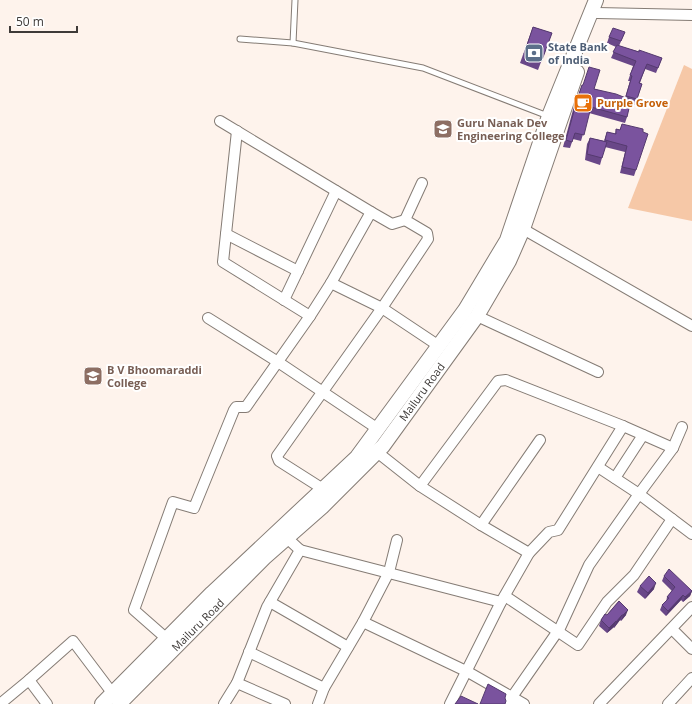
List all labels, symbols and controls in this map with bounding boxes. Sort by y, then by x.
scale bar [10,8,77,34]
text: 50 m [16,13,44,30]
place label: State Bank of India [548,39,608,67]
bank icon: State Bank of India [523,42,545,64]
cafe icon: Purple Grove [572,92,594,114]
place label: Purple Grove [597,95,669,110]
place label: Guru Nanak Dev Engineering College [457,115,565,143]
school or university icon: Guru Nanak Dev Engineering College [432,118,454,140]
street label: Mailuru Road [395,360,448,424]
place label: B V Bhoomaraddi College [107,362,202,390]
school or university icon: B V Bhoomaraddi College [82,365,104,387]
street label: Mailuru Road [168,595,227,654]

